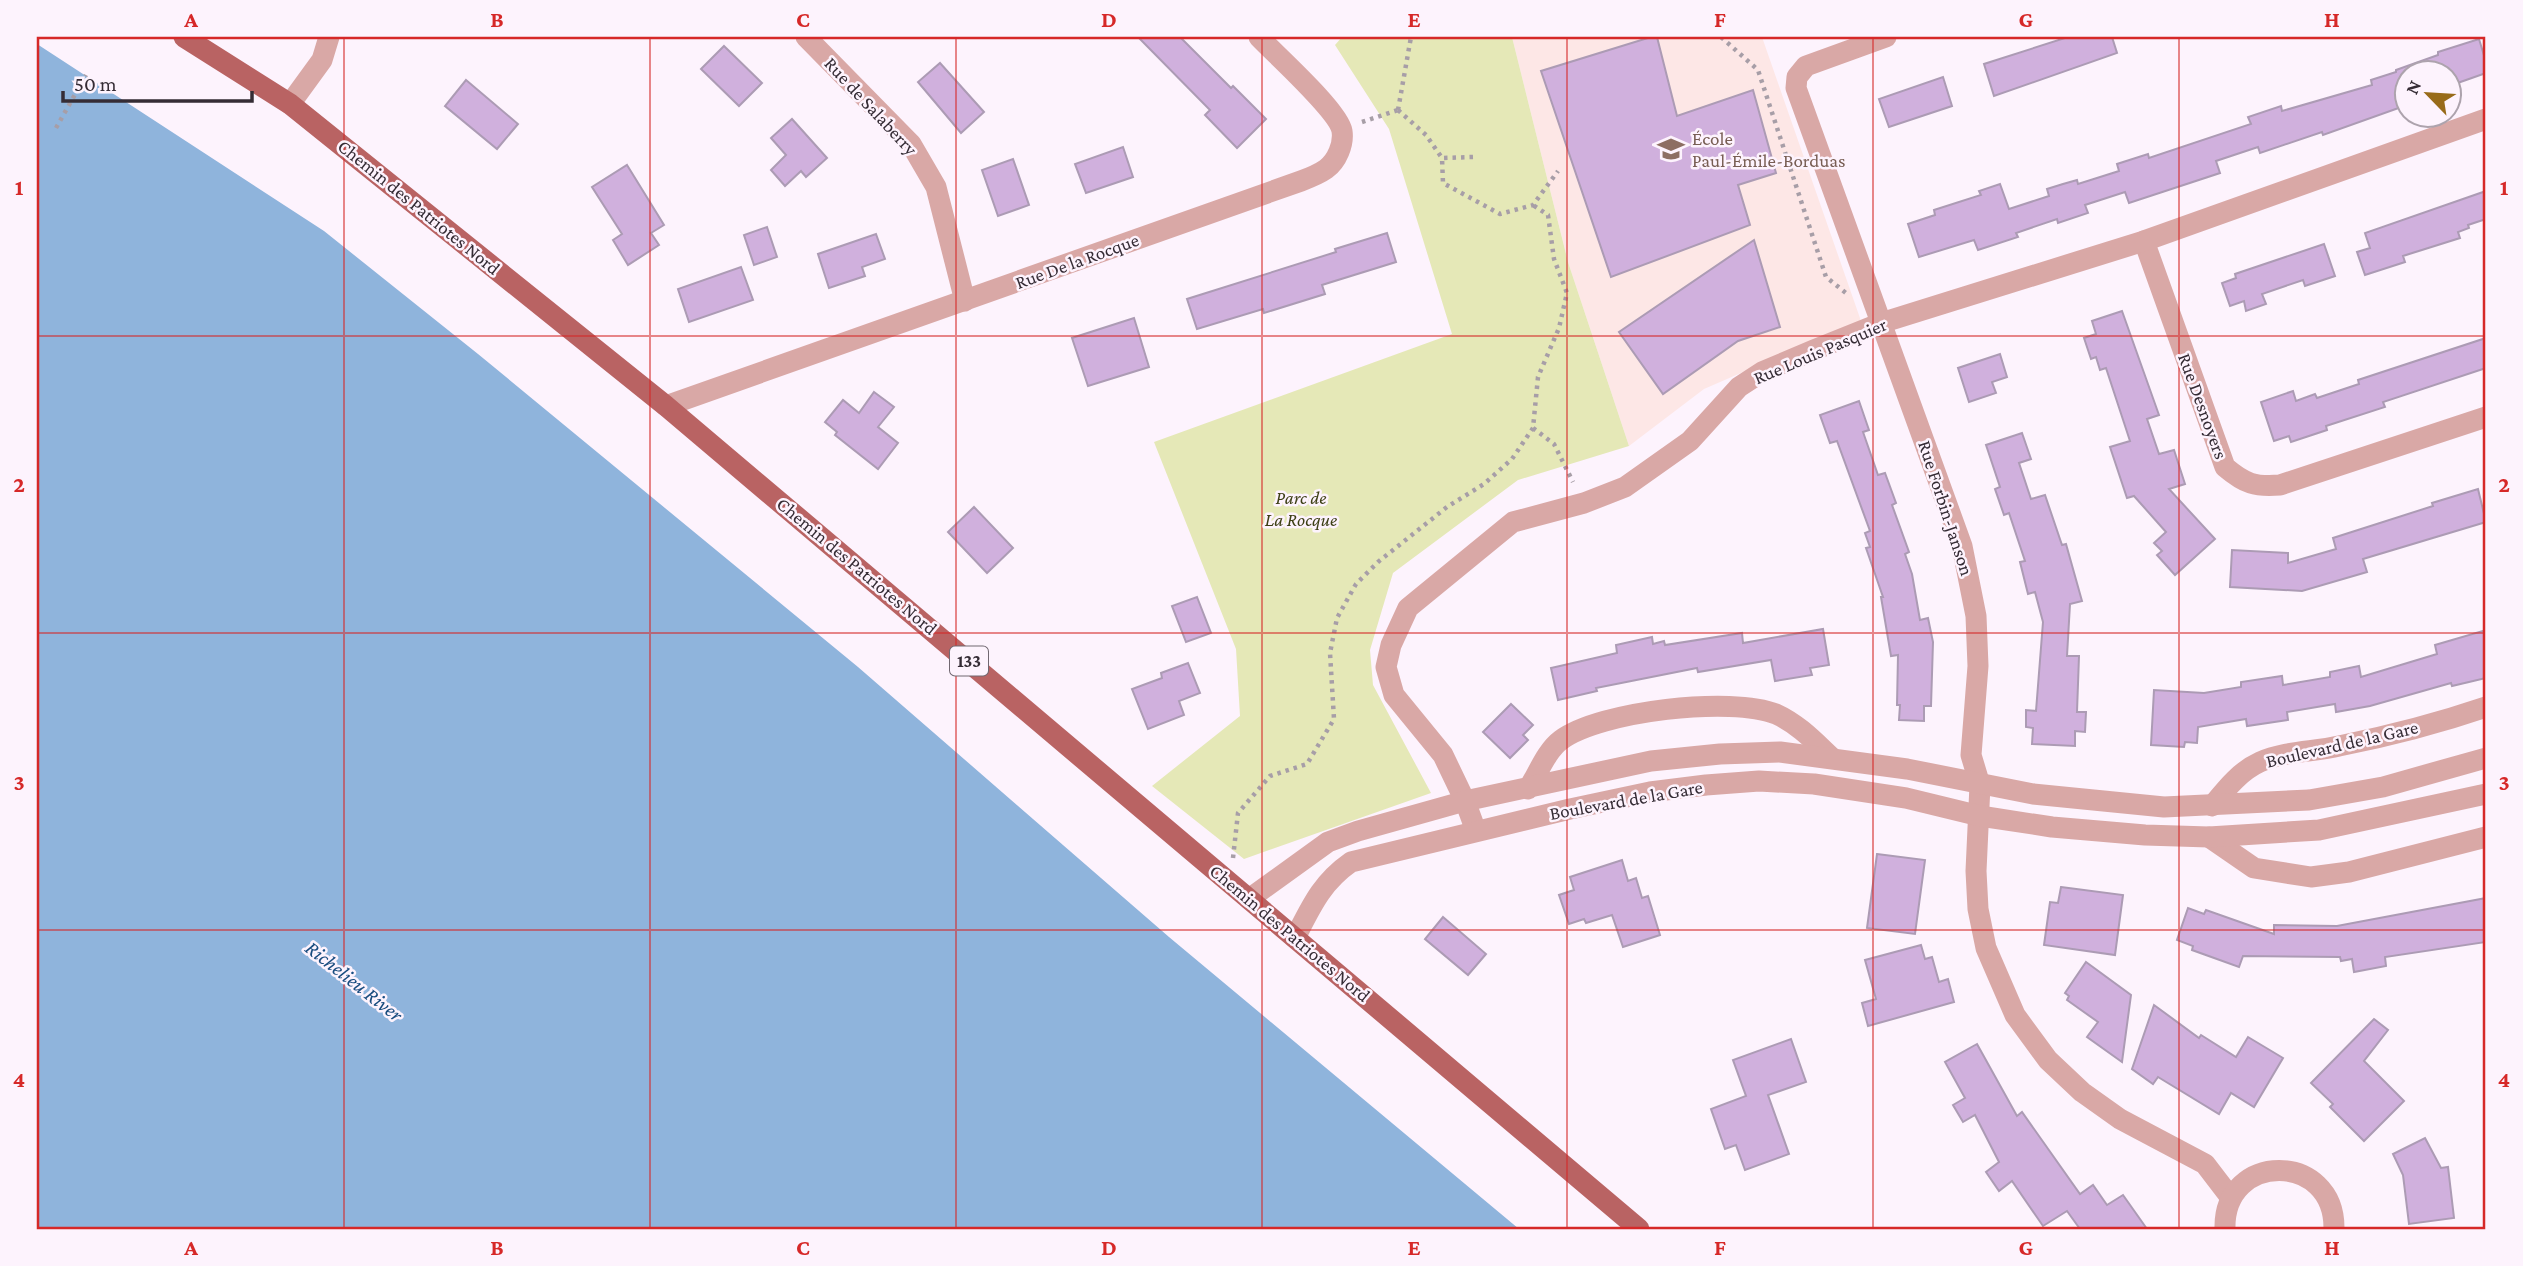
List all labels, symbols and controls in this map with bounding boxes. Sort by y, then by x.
text: A [183,6,198,32]
text: B [490,6,504,32]
text: C [796,6,810,32]
text: D [1101,6,1117,32]
text: E [1407,6,1421,32]
text: F [1714,6,1726,32]
text: G [2019,6,2034,32]
text: H [2324,6,2340,32]
street label: Rue de Salaberry [820,53,922,159]
scale bar [63,60,252,104]
north arrow [2394,60,2464,130]
text: 50 m [74,72,117,96]
text: N [2401,77,2425,97]
place label: École Paul-Émile-Borduas [1692,128,1846,171]
school or university icon: École Paul-Émile-Borduas [1656,134,1686,164]
street label: Chemin des Patriotes Nord [334,135,504,279]
text: 1 [15,174,24,200]
text: 1 [2500,174,2509,200]
street label: Rue De la Rocque [1012,229,1142,293]
street label: Rue Louis Pasquier [1750,313,1890,389]
street label: Rue Desnoyers [2174,350,2232,462]
street label: Rue Forbin-Janson [1914,438,1978,578]
text: 2 [13,471,25,497]
text: 2 [2498,471,2510,497]
park label: Parc de La Rocque [1265,487,1337,530]
street label: Chemin des Patriotes Nord [773,493,941,639]
road number: 133 [950,646,988,676]
street label: Boulevard de la Gare [2264,716,2420,772]
text: 3 [13,769,25,795]
text: 3 [2498,769,2510,795]
street label: Boulevard de la Gare [1548,776,1704,824]
street label: Chemin des Patriotes Nord [1206,860,1374,1006]
water label: Richelieu River [301,936,408,1027]
text: 4 [13,1066,25,1092]
text: 4 [2498,1066,2510,1092]
text: A [183,1234,198,1260]
text: B [490,1234,504,1260]
text: C [796,1234,810,1260]
text: D [1101,1234,1117,1260]
text: E [1407,1234,1421,1260]
text: F [1714,1234,1726,1260]
text: G [2019,1234,2034,1260]
text: H [2324,1234,2340,1260]

